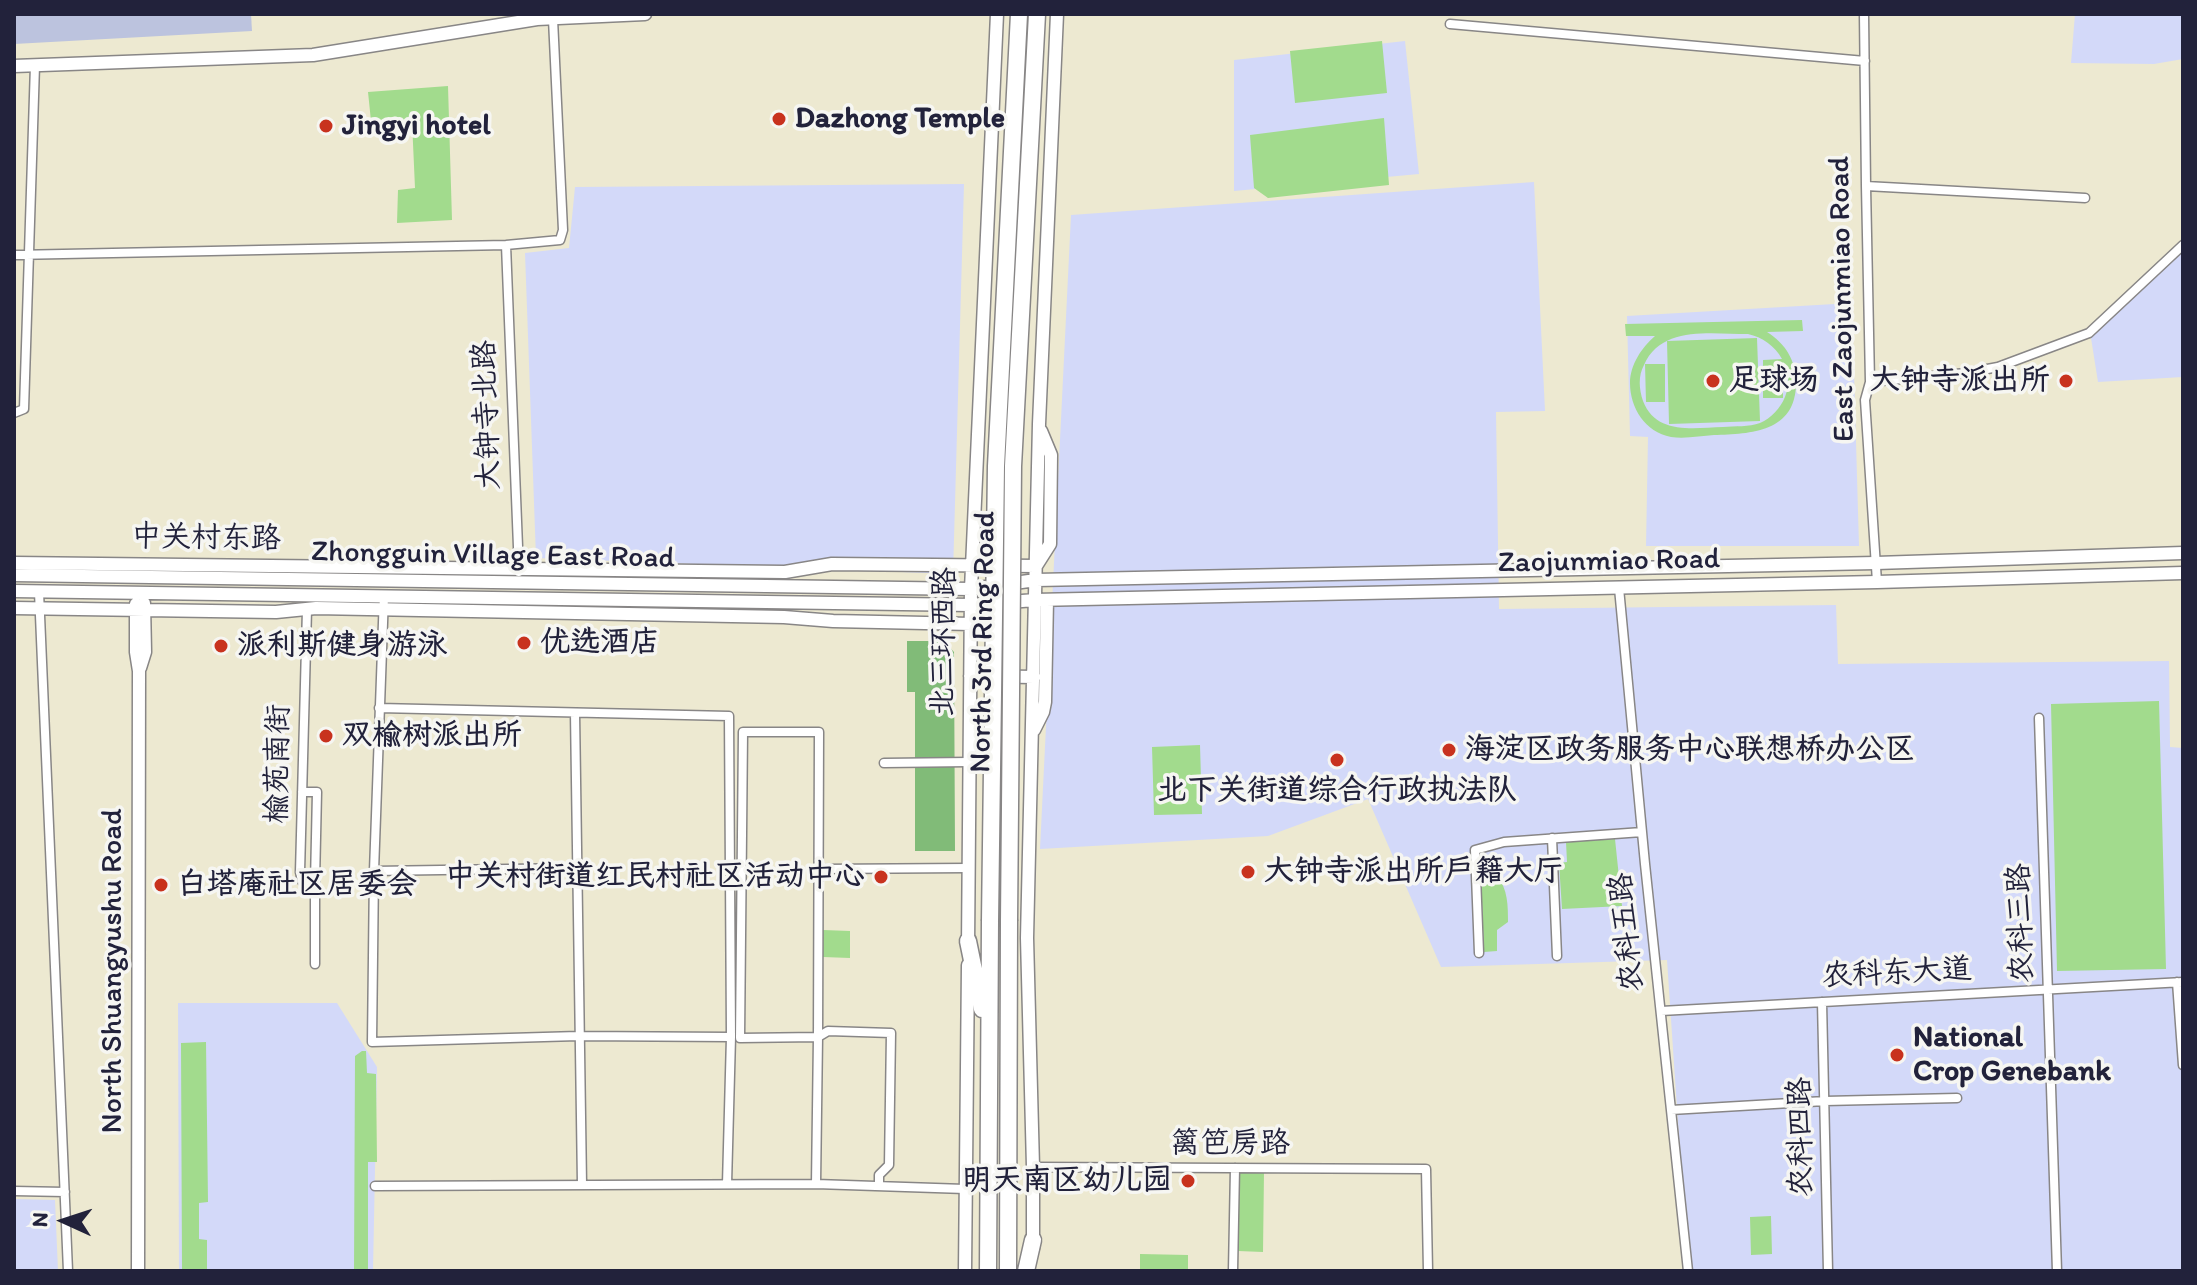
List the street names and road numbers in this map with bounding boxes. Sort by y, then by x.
street label: East Zaojunmiao Road [1823,156,1863,442]
street label: 大钟寺北路 [467,339,509,491]
street label: North 3rd Ring Road [964,511,1004,773]
street label: 中关村东路 [131,520,281,558]
street label: Zhongguin Village East Road [311,535,675,577]
street label: Zaojunmiao Road [1498,542,1720,582]
street label: 北三环西路 [926,567,964,717]
street label: 榆苑南街 [260,704,298,824]
street label: North Shuangyushu Road [95,808,131,1134]
street label: 农科三路 [2002,862,2042,984]
street label: 农科五路 [1604,870,1652,994]
street label: 农科东大道 [1821,952,1973,996]
street label: 农科四路 [1783,1077,1821,1197]
street label: 篱笆房路 [1170,1126,1290,1162]

